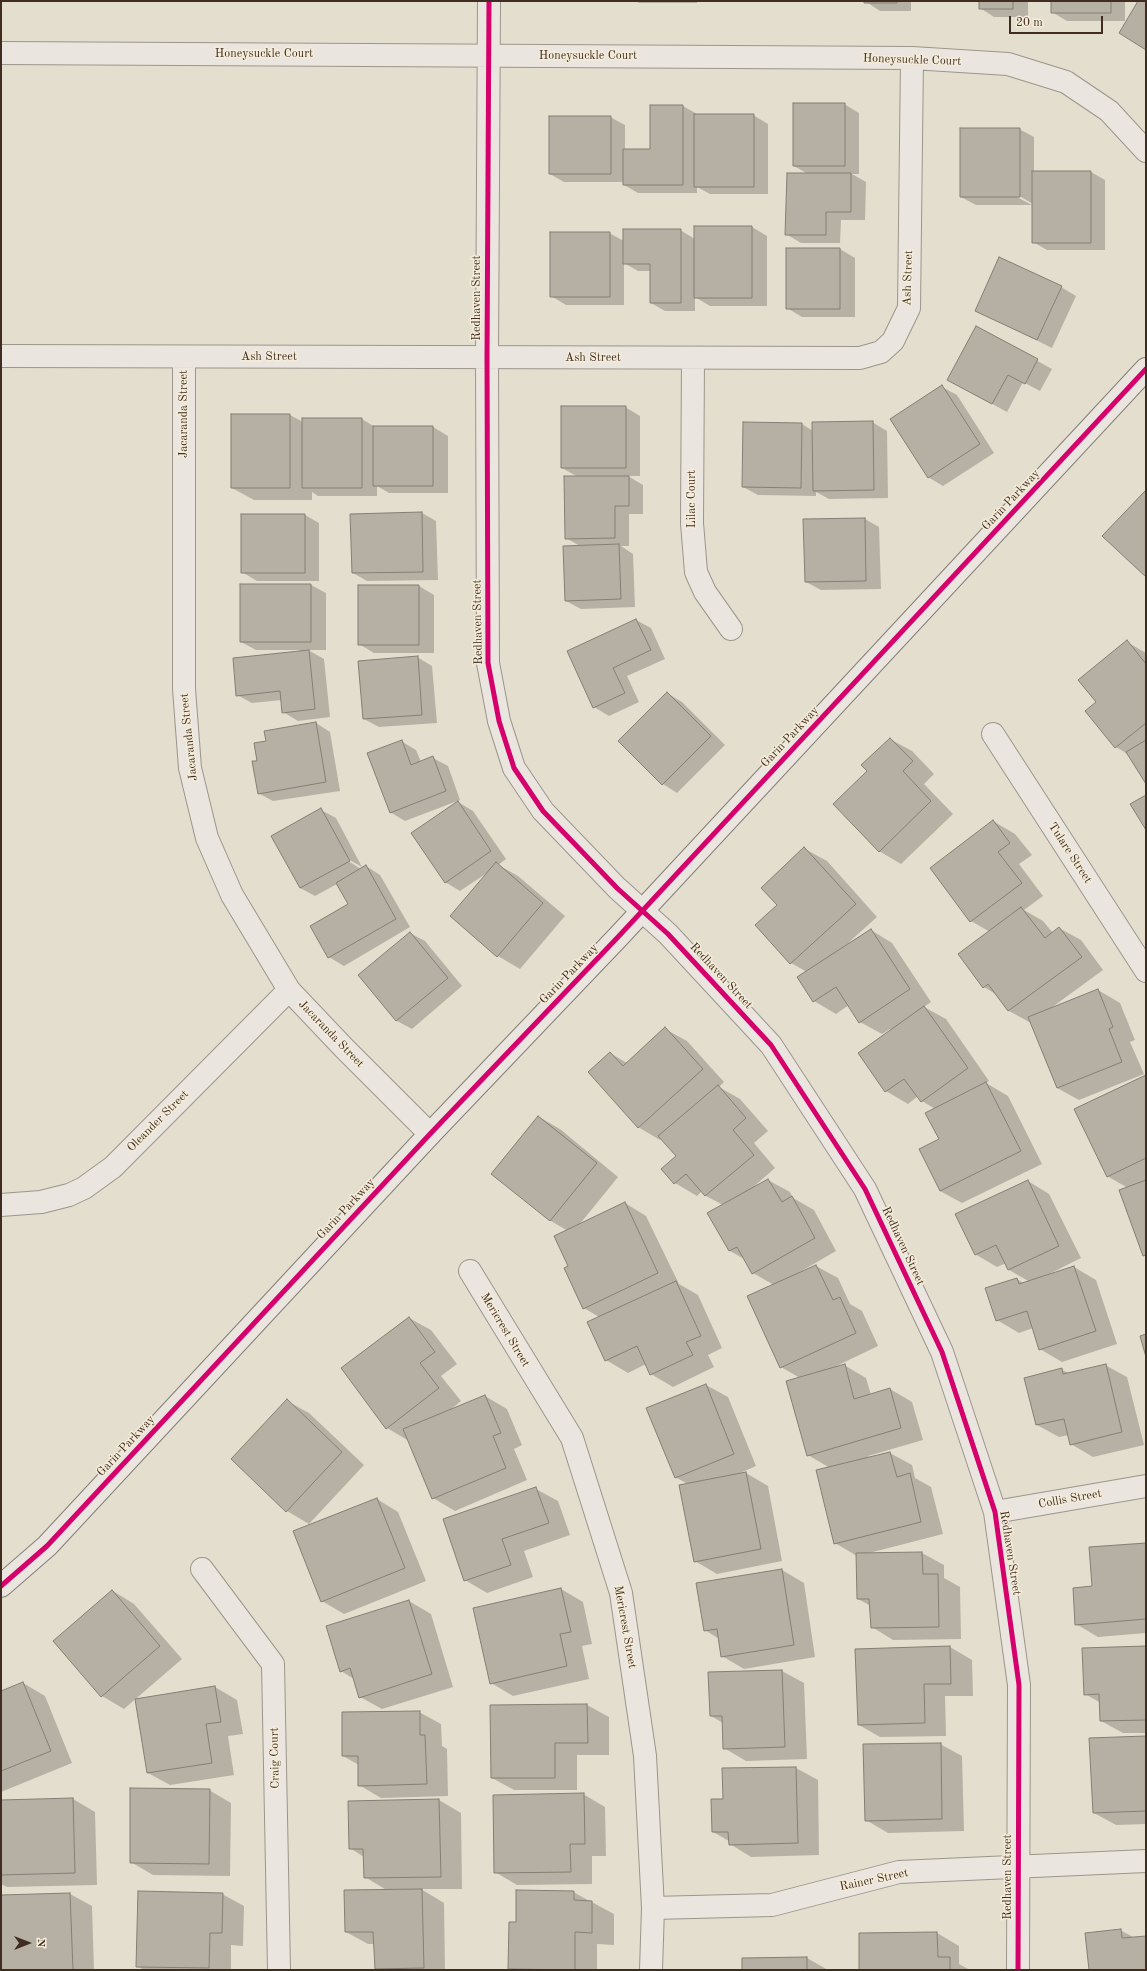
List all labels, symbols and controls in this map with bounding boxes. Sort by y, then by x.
scale bar [1011,8,1105,34]
text: 20 m [1016,17,1043,29]
street label: Honeysuckle Court [215,47,313,61]
street label: Honeysuckle Court [539,49,637,63]
street label: Honeysuckle Court [863,51,961,69]
street label: Ash Street [900,250,916,306]
street label: Redhaven Street [470,255,484,341]
street label: Ash Street [241,350,297,364]
street label: Ash Street [565,351,621,365]
street label: Jacaranda Street [177,370,191,458]
street label: Garin Parkway [979,466,1043,534]
street label: Lilac Court [685,470,699,528]
street label: Redhaven Street [470,579,486,665]
street label: Jacaranda Street [177,692,201,782]
street label: Garin Parkway [758,703,822,771]
street label: Tulare Street [1045,820,1095,886]
street label: Redhaven Street [687,940,755,1012]
street label: Garin Parkway [537,941,601,1007]
street label: Jacaranda Street [295,997,367,1071]
street label: Oleander Street [124,1087,192,1155]
street label: Garin Parkway [314,1175,378,1243]
street label: Redhaven Street [878,1204,928,1288]
street label: Mericrest Street [477,1290,533,1370]
street label: Garin Parkway [94,1412,158,1480]
street label: Collis Street [1037,1486,1103,1512]
street label: Redhaven Street [996,1510,1024,1596]
street label: Mericrest Street [611,1584,639,1670]
street label: Craig Court [267,1727,283,1789]
street label: Redhaven Street [1001,1834,1015,1920]
street label: Rainer Street [838,1866,910,1894]
north arrow [8,1923,48,1963]
text: N [35,1939,46,1947]

